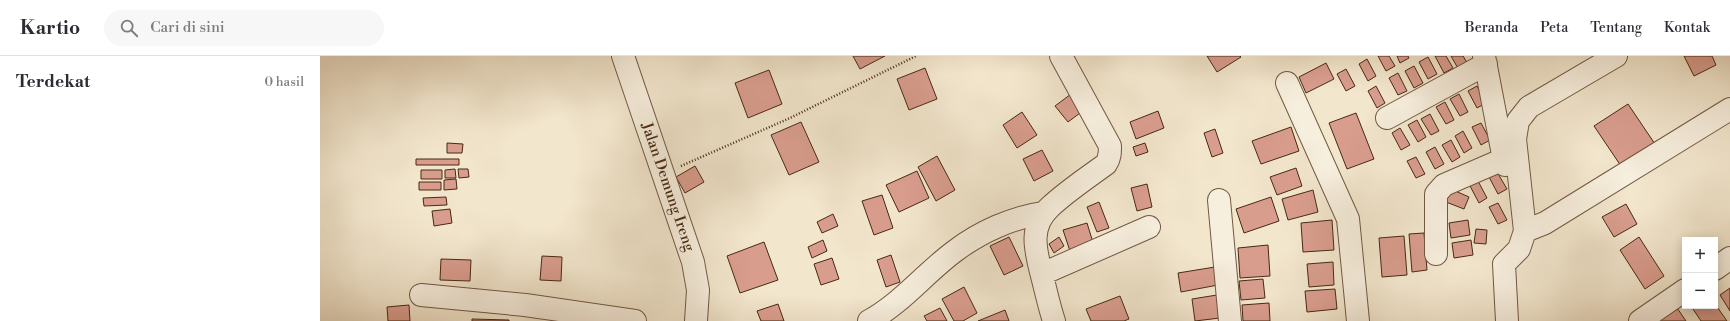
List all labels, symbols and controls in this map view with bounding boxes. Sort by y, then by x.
search box [104,10,384,46]
text: Kartio [20,16,80,40]
icon: search [118,17,140,39]
text: Cari di sini [150,18,225,37]
text: Beranda [1465,19,1518,37]
text: Peta [1540,19,1568,37]
text: Tentang [1590,19,1642,37]
text: Kontak [1664,19,1710,37]
text: Terdekat [16,71,90,93]
text: 0 hasil [265,74,304,90]
street label: Jalan Demung Ireng [637,119,699,254]
map controls [1682,237,1718,309]
button: + [1682,237,1718,273]
button: − [1682,273,1718,309]

